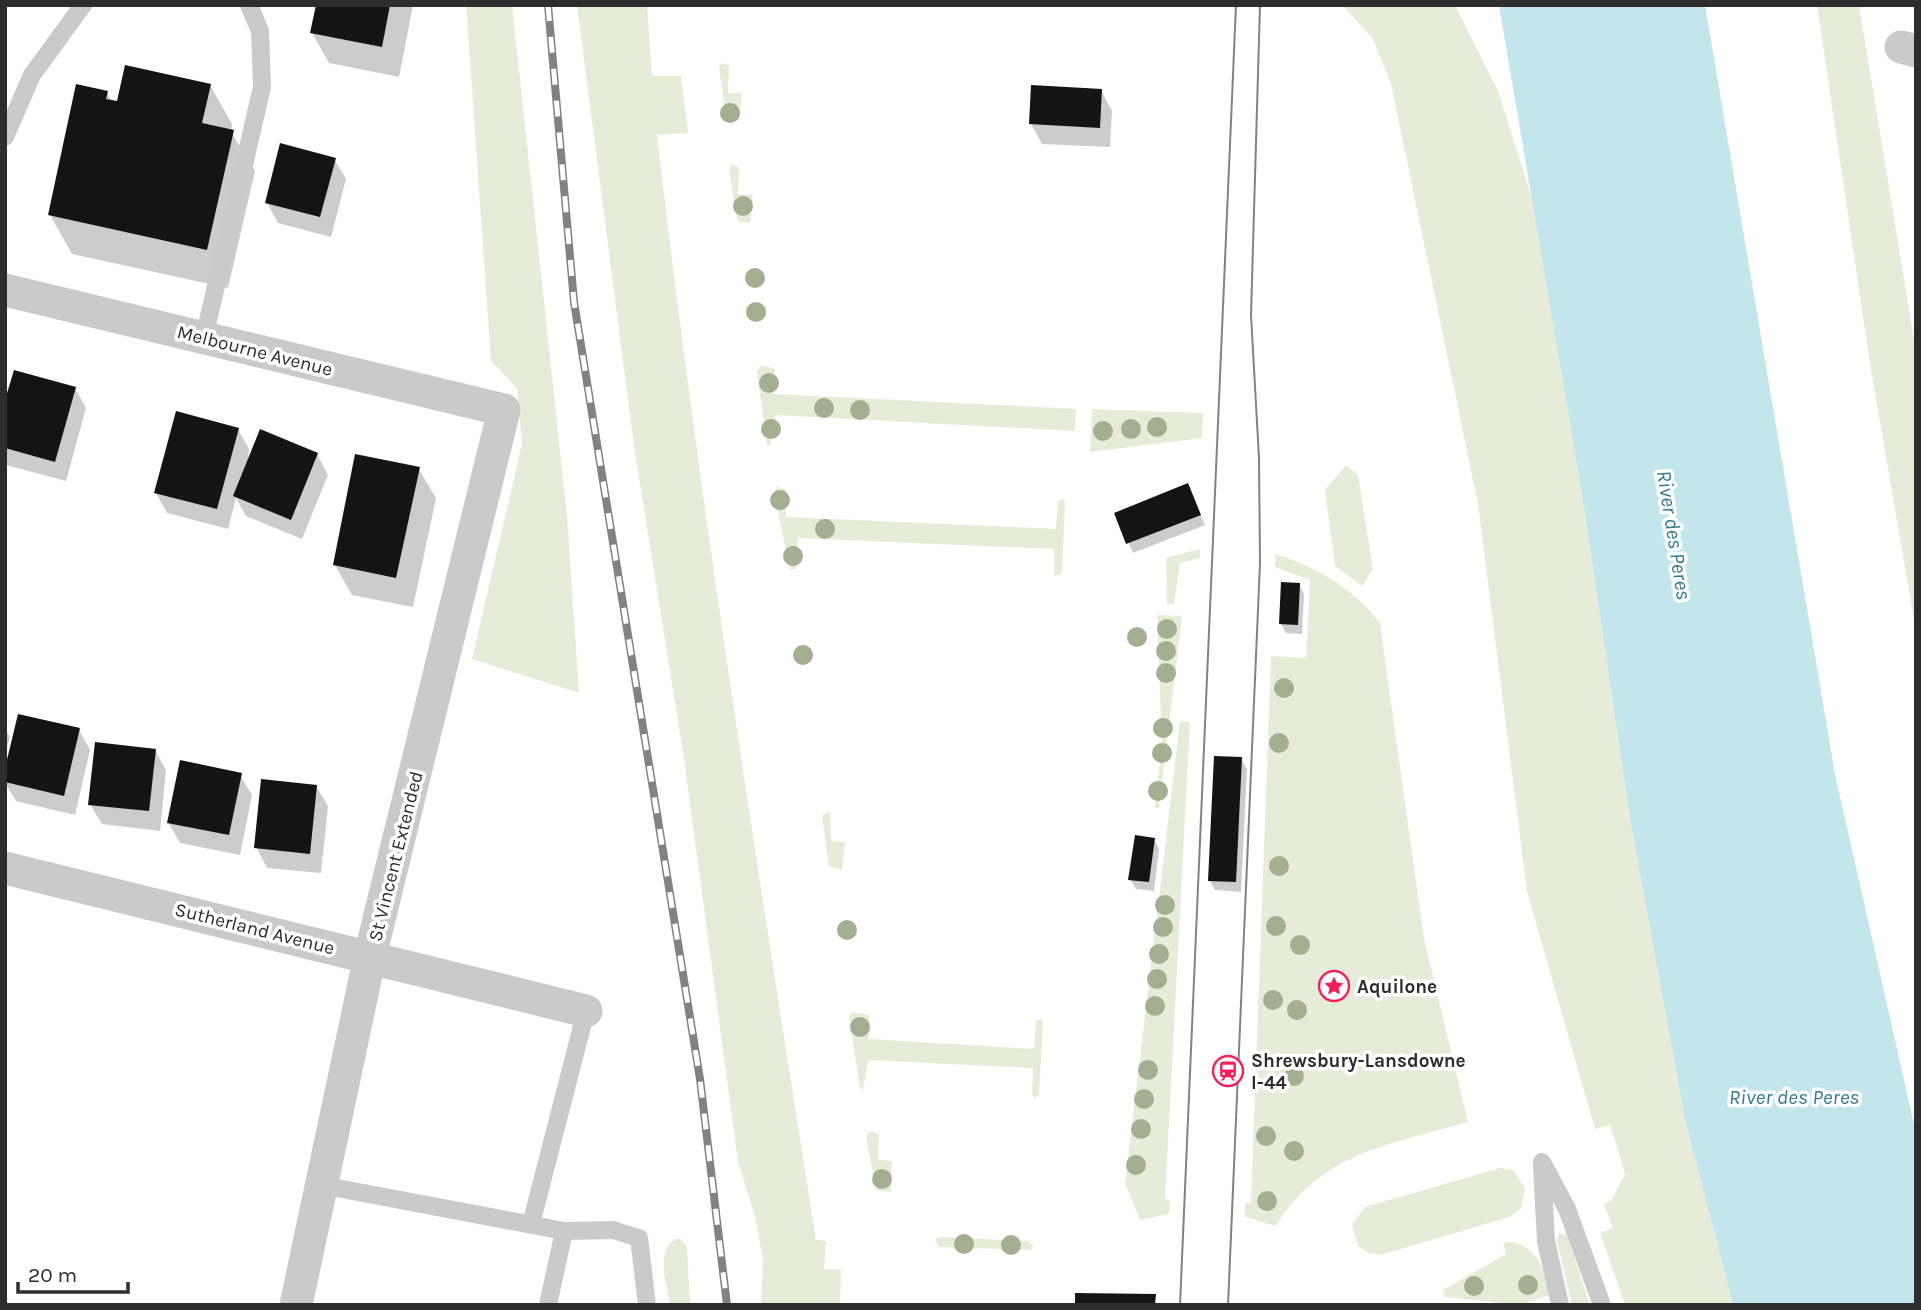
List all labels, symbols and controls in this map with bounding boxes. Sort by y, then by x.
street label: Melbourne Avenue [175,321,335,381]
water label: River des Peres [1652,469,1696,601]
street label: St Vincent Extended [364,769,428,944]
street label: Sutherland Avenue [173,898,337,959]
place icon: Aquilone [1317,969,1351,1003]
place label: Aquilone [1357,976,1437,998]
place label: Shrewsbury-Lansdowne I-44 [1251,1050,1466,1094]
station icon: Shrewsbury-Lansdowne I-44 [1211,1054,1245,1088]
water label: River des Peres [1729,1085,1859,1109]
scale bar [18,1250,128,1294]
text: 20 m [28,1263,77,1287]

